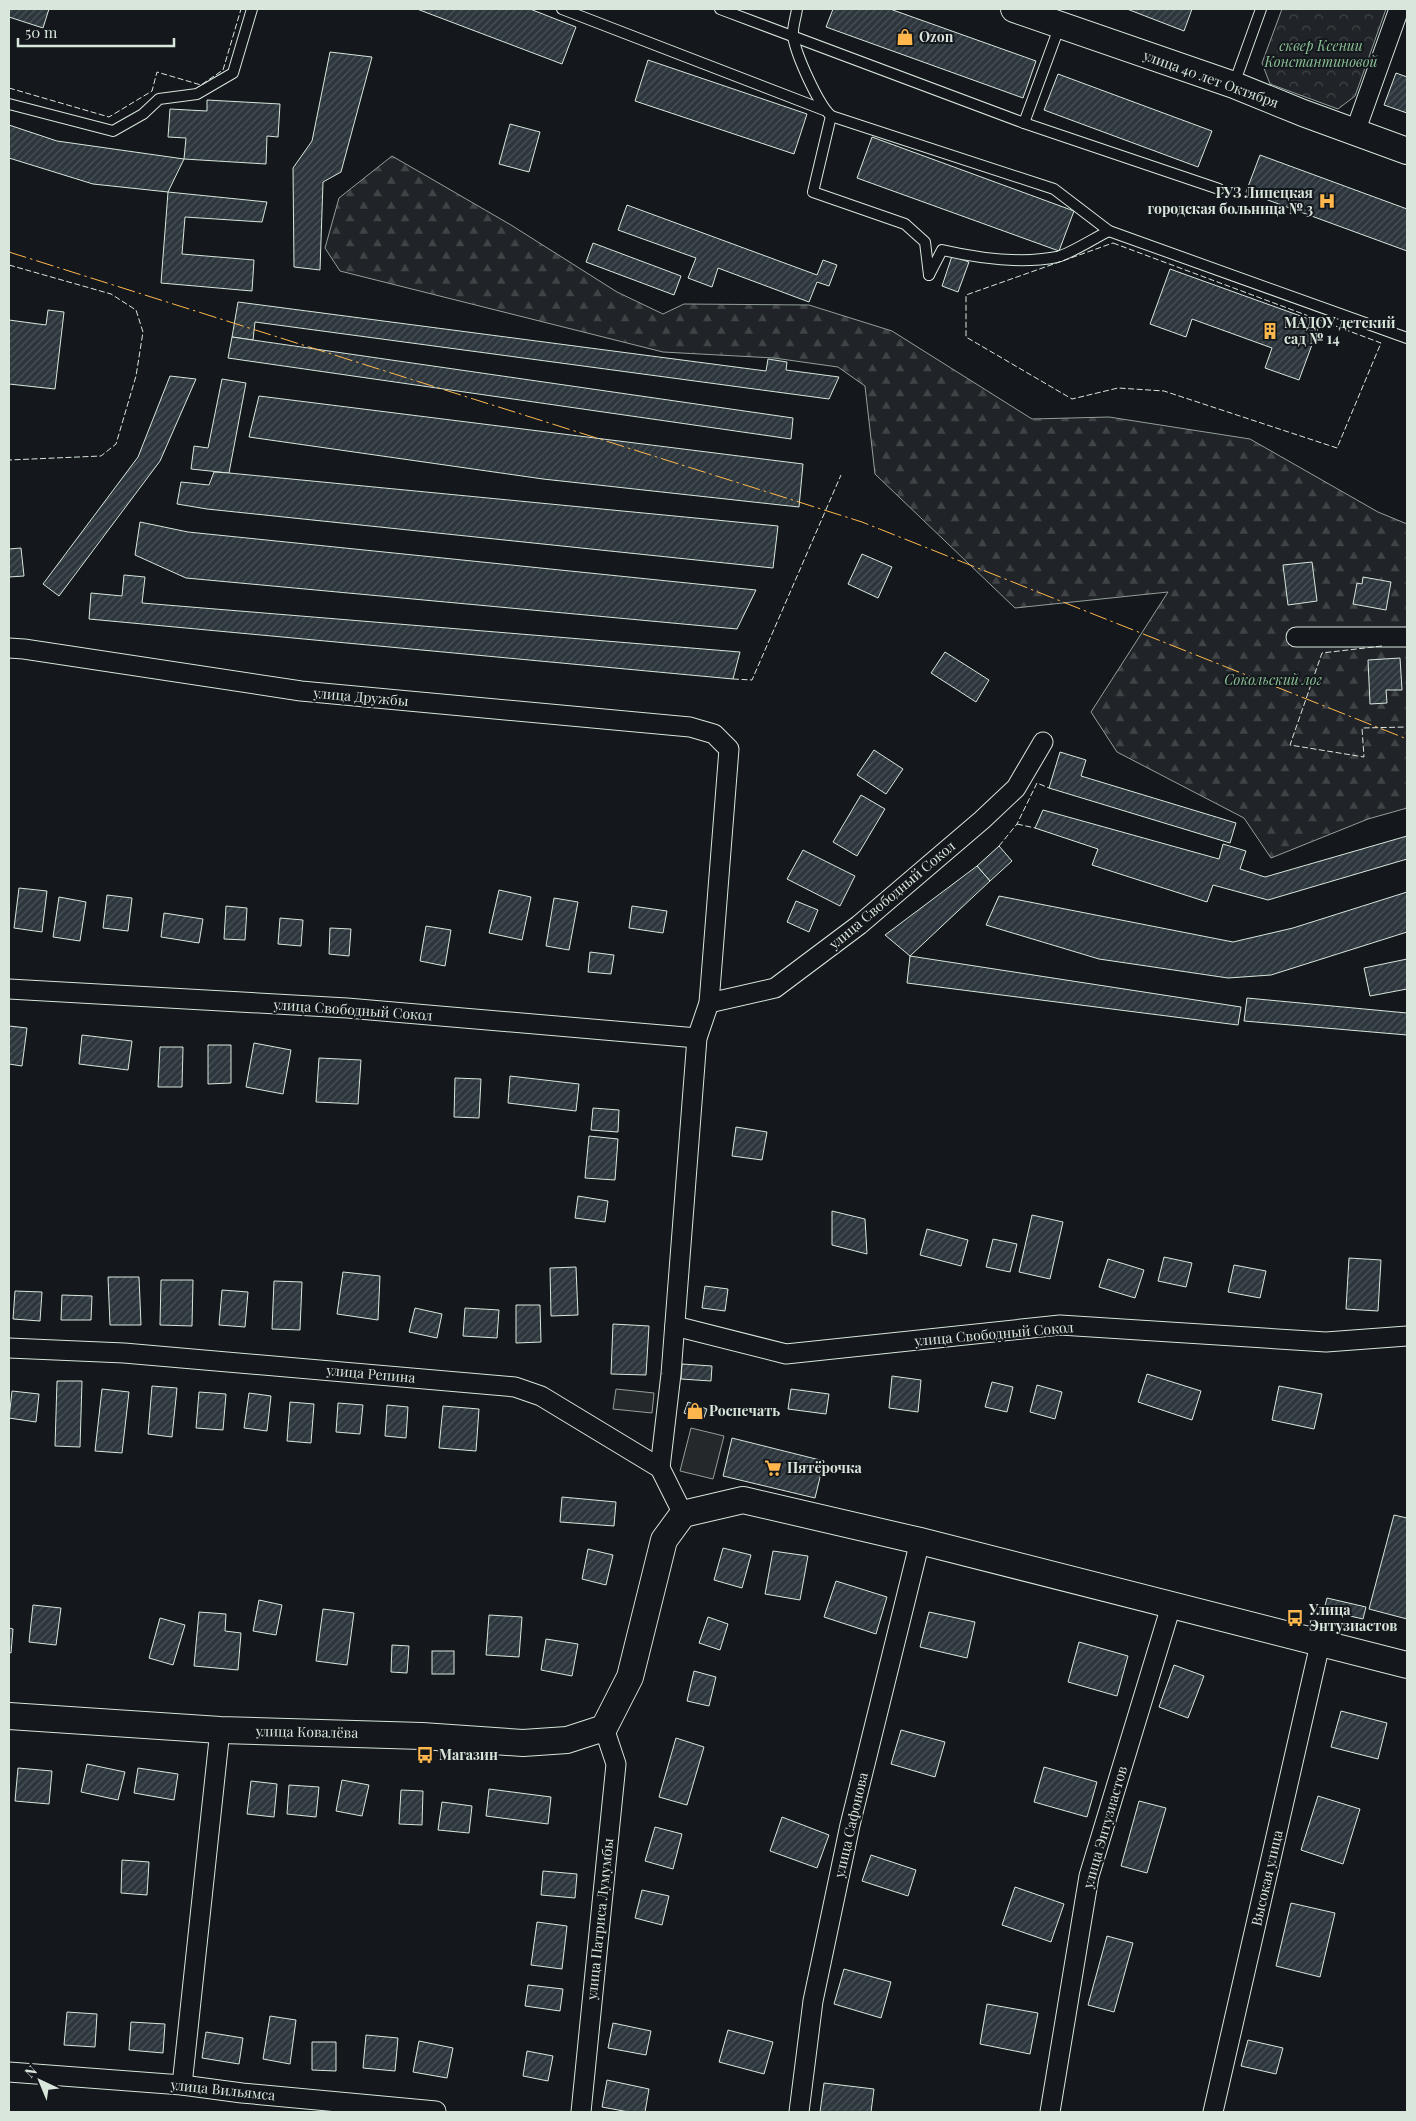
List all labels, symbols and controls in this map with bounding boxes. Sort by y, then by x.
scale bar [18,15,174,47]
text: 50 m [25,22,58,42]
shop icon: Ozon [895,27,915,47]
place label: Ozon [919,27,954,46]
park label: сквер Ксении Константиновой [1263,36,1379,71]
street label: улица 40 лет Октября [1140,45,1282,112]
place label: ГУЗ Липецкая городская больница № 3 [1147,183,1313,218]
hospital icon: ГУЗ Липецкая городская больница № 3 [1317,191,1337,211]
place label: МАДОУ детский сад № 14 [1284,313,1395,348]
building icon: МАДОУ детский сад № 14 [1260,321,1280,341]
park label: Сокольский лог [1224,670,1322,689]
street label: улица Дружбы [312,683,410,710]
street label: улица Свободный Сокол [824,836,959,954]
street label: улица Свободный Сокол [272,994,433,1025]
street label: улица Свободный Сокол [913,1317,1074,1350]
street label: улица Репина [325,1360,416,1387]
shop icon: Роспечать [685,1401,705,1421]
place label: Роспечать [709,1401,780,1420]
supermarket icon: Пятёрочка [763,1458,783,1478]
place label: Пятёрочка [787,1458,863,1477]
place label: Улица Энтузиастов [1308,1600,1397,1635]
bus stop icon: Улица Энтузиастов [1285,1608,1305,1628]
street label: улица Ковалёва [255,1721,358,1742]
bus stop icon: Магазин [415,1745,435,1765]
place label: Магазин [439,1745,498,1764]
street label: улица Энтузиастов [1078,1763,1131,1891]
street label: улица Сафонова [829,1770,872,1880]
street label: Высокая улица [1246,1828,1287,1928]
street label: улица Патриса Лумумбы [581,1837,617,2002]
north arrow [15,2056,65,2106]
text: N [20,2061,41,2082]
street label: улица Вильямса [169,2074,276,2104]

